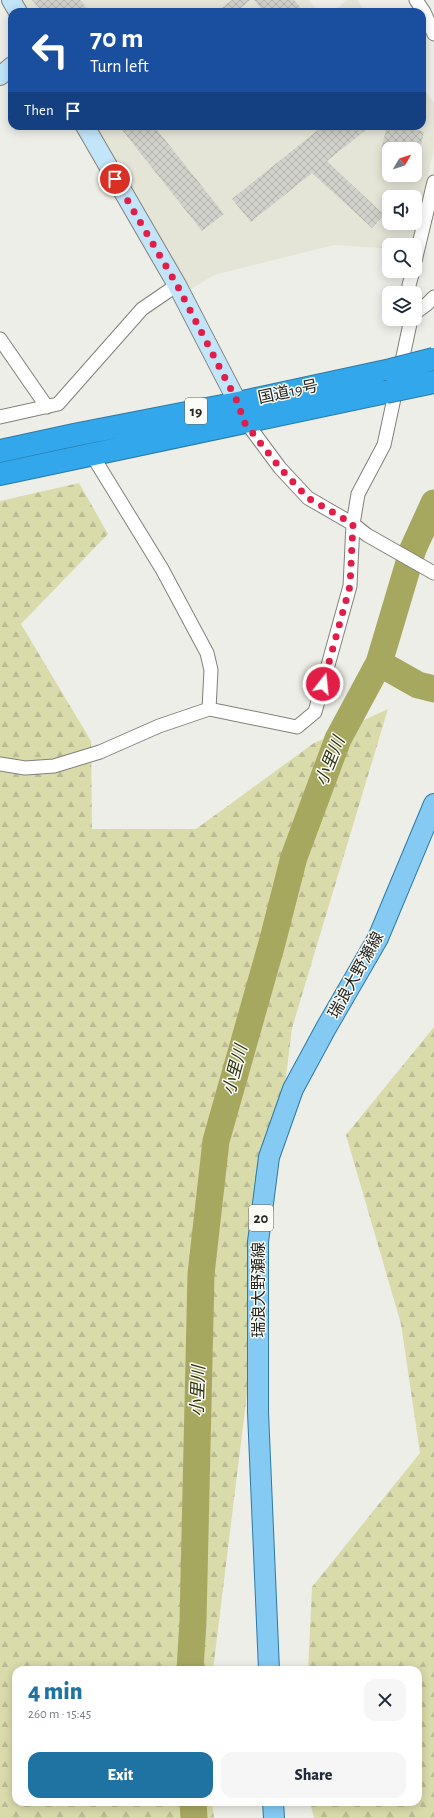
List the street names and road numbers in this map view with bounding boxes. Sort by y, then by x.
street label: 国道19号 [256,377,320,406]
road number: 19 [185,398,207,424]
street label: 瑞浪大野瀬線 [325,929,386,1021]
road number: 20 [249,1205,273,1231]
street label: 瑞浪大野瀬線 [250,1242,267,1338]

